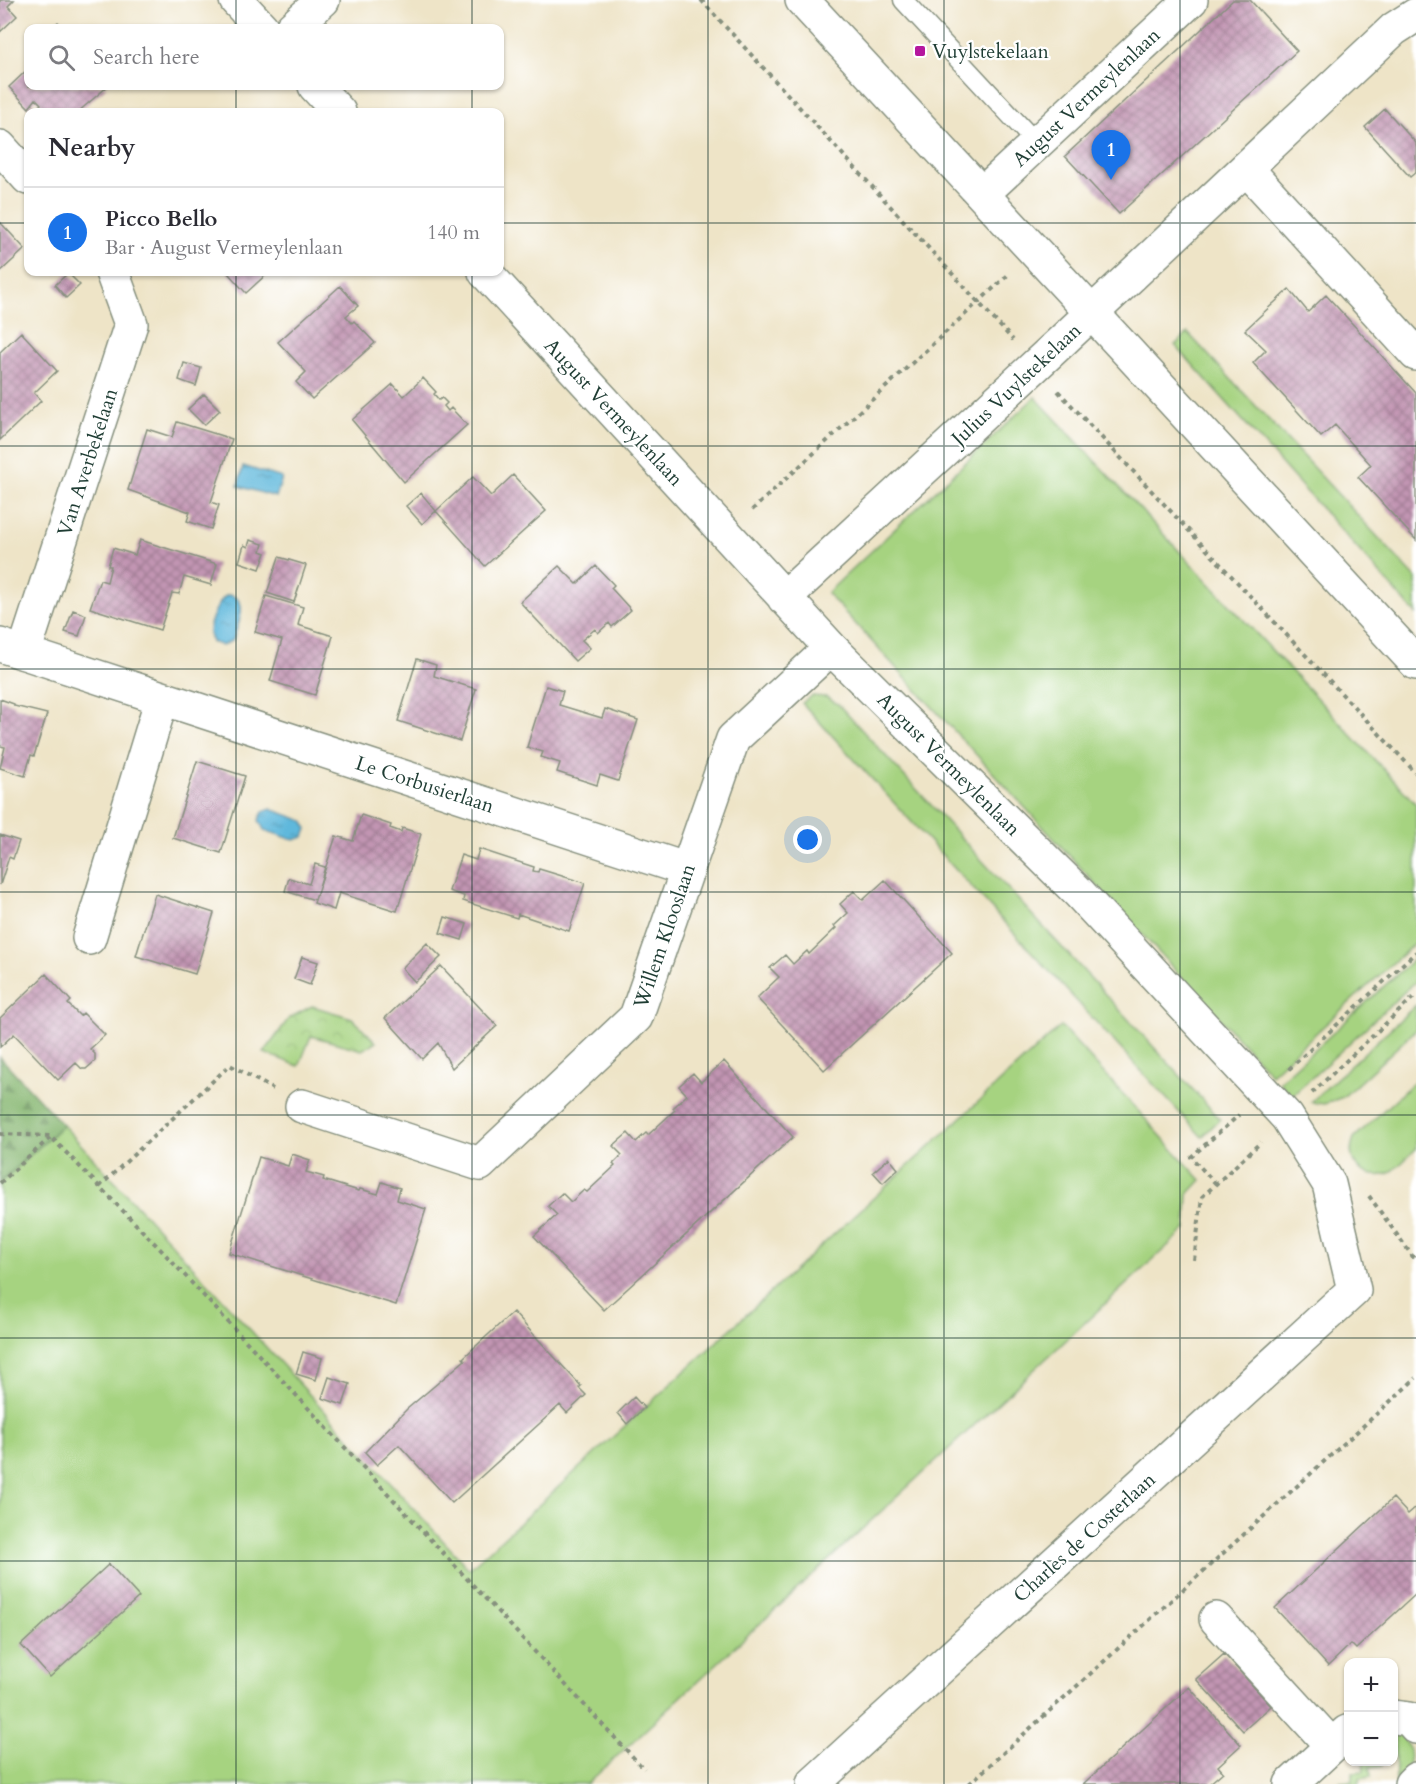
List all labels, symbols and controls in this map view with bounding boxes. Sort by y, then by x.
street label: August Vermeylenlaan [1007,21,1166,173]
search box [24,24,504,90]
place label: Vuylstekelaan [932,38,1050,65]
icon: search [45,41,78,74]
text: Search here [93,42,200,72]
marker: Vuylstekelaan [913,44,927,58]
text: Nearby [48,130,136,165]
pin: 1 [1092,130,1130,180]
text: Picco Bello [105,204,217,234]
text: 1 [62,219,73,246]
text: 140 m [427,219,480,246]
text: Bar · August Vermeylenlaan [105,234,343,261]
street label: Julius Vuylstekelaan [943,317,1088,454]
street label: August Vermeylenlaan [538,333,690,492]
street label: Van Averbekelaan [51,384,124,540]
street label: August Vermeylenlaan [871,687,1027,842]
street label: Le Corbusierlaan [352,749,498,820]
your location [793,825,822,854]
street label: Willem Klooslaan [627,860,702,1013]
street label: Charles de Costerlaan [1007,1466,1162,1609]
map controls [1344,1658,1398,1766]
button: + [1344,1658,1398,1712]
button: − [1344,1712,1398,1766]

